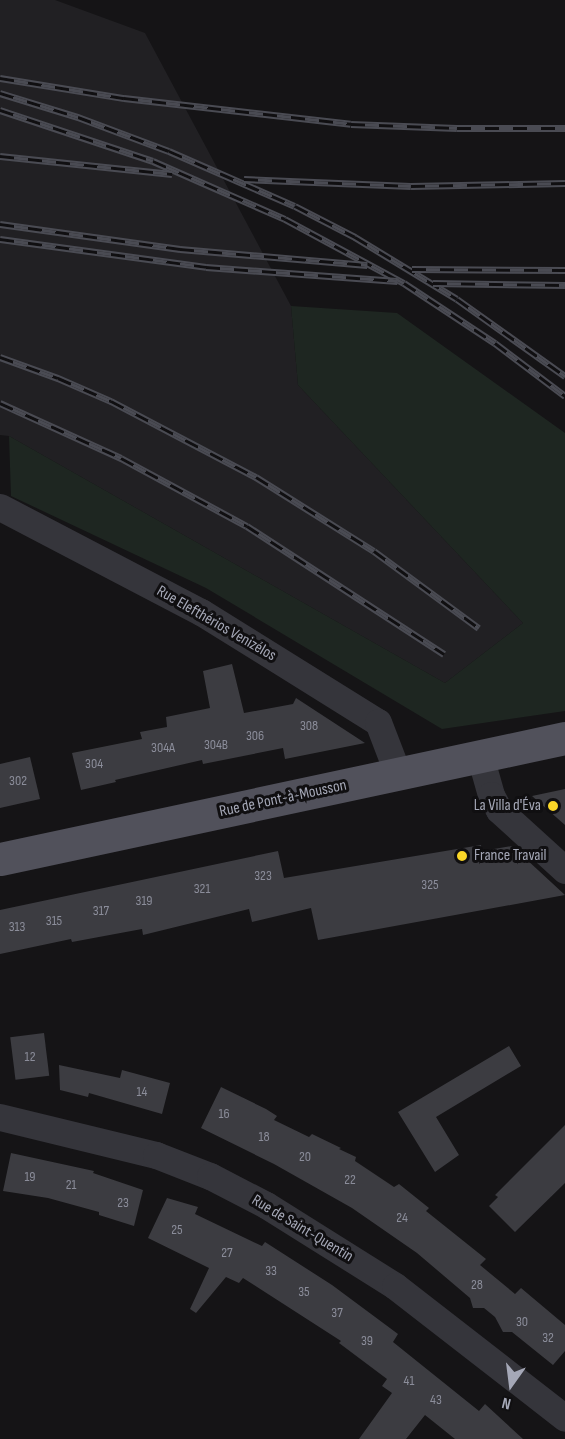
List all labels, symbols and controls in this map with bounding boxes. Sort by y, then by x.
street label: Rue Elefthérios Venizélos [153,582,279,666]
house number: 308 [300,718,318,734]
house number: 306 [246,728,264,744]
house number: 304B [204,737,228,753]
house number: 304A [151,740,175,756]
house number: 304 [85,756,103,772]
house number: 302 [9,773,27,789]
street label: Rue de Pont-à-Mousson [218,776,348,822]
place label: La Villa d'Éva [474,796,541,816]
marker: La Villa d'Éva [546,799,560,813]
place label: France Travail [474,846,546,866]
marker: France Travail [455,849,469,863]
house number: 323 [254,868,272,884]
house number: 325 [421,877,439,893]
house number: 321 [194,881,210,897]
house number: 319 [136,893,152,909]
house number: 317 [93,903,109,919]
house number: 315 [46,913,62,929]
house number: 313 [9,919,25,935]
house number: 12 [25,1049,35,1065]
house number: 14 [137,1084,147,1100]
house number: 16 [218,1106,230,1122]
house number: 18 [258,1129,270,1145]
house number: 20 [299,1149,311,1165]
house number: 19 [24,1169,36,1185]
house number: 22 [344,1172,356,1188]
house number: 21 [66,1177,76,1193]
street label: Rue de Saint-Quentin [248,1191,356,1267]
house number: 23 [117,1195,129,1211]
house number: 24 [396,1210,408,1226]
house number: 25 [171,1222,183,1238]
house number: 27 [221,1245,233,1261]
house number: 33 [265,1263,277,1279]
house number: 28 [471,1277,483,1293]
house number: 35 [298,1284,310,1300]
house number: 37 [331,1305,343,1321]
house number: 30 [516,1314,528,1330]
house number: 32 [542,1330,554,1346]
house number: 39 [361,1333,373,1349]
north arrow [481,1355,541,1415]
house number: 41 [404,1373,414,1389]
house number: 43 [430,1392,442,1408]
text: N [500,1393,513,1413]

